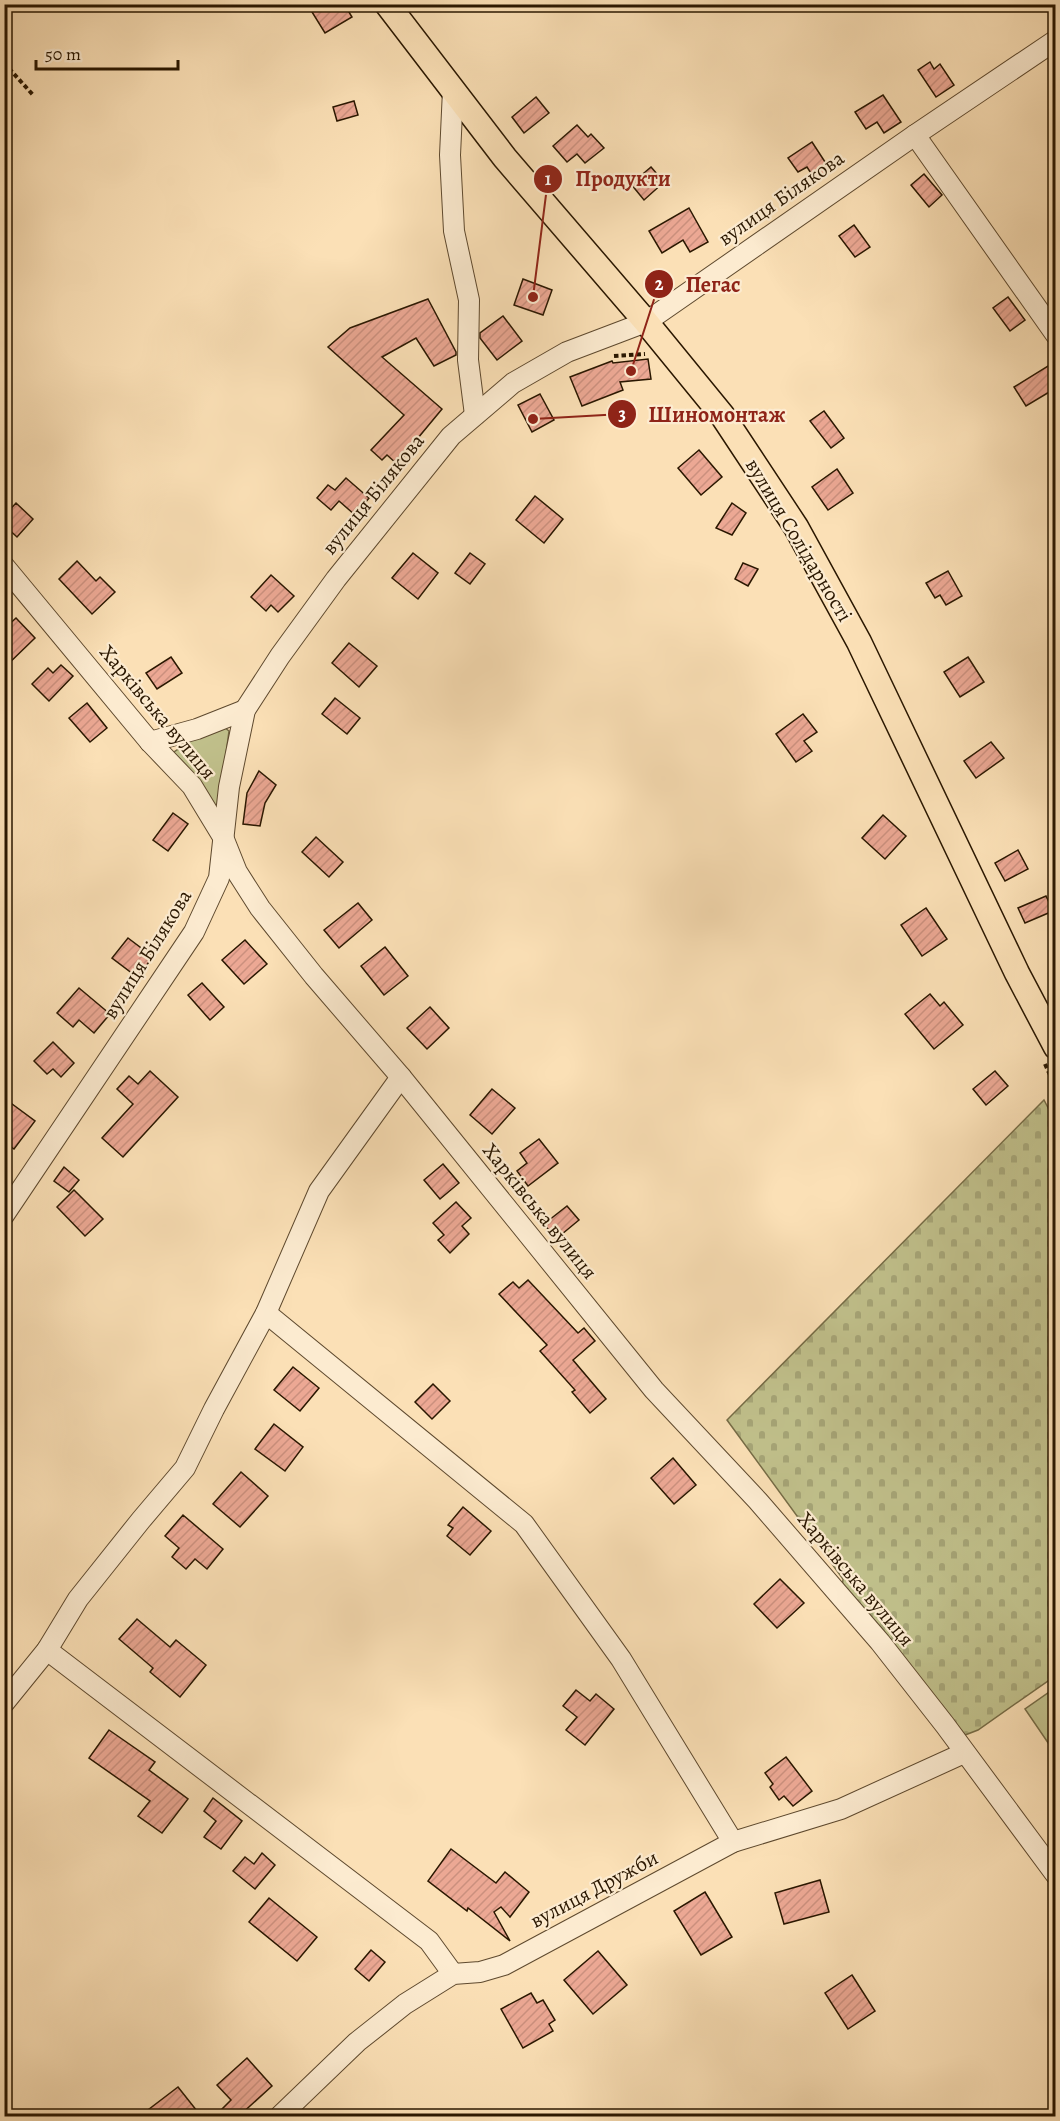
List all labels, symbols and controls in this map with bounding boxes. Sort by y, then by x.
scale bar [36,33,178,71]
text: 50 m [45,42,81,66]
street label: вулиця Білякова [712,144,850,252]
callout: Продукти [533,159,683,199]
text: Продукти [575,164,671,194]
text: 1 [545,167,552,191]
callout: Пегас [644,264,753,304]
text: Пегас [685,270,741,300]
text: 2 [655,272,664,296]
callout: Шиномонтаж [607,394,798,434]
text: Шиномонтаж [648,400,786,430]
text: 3 [618,402,626,426]
street label: вулиця Білякова [316,427,431,560]
street label: вулиця Солідарності [739,453,859,627]
street label: Харківська вулиця [93,639,223,785]
street label: вулиця Білякова [96,884,198,1024]
street label: Харківська вулиця [476,1137,604,1285]
street label: Харківська вулиця [791,1506,921,1652]
street label: вулиця Дружби [525,1844,663,1934]

